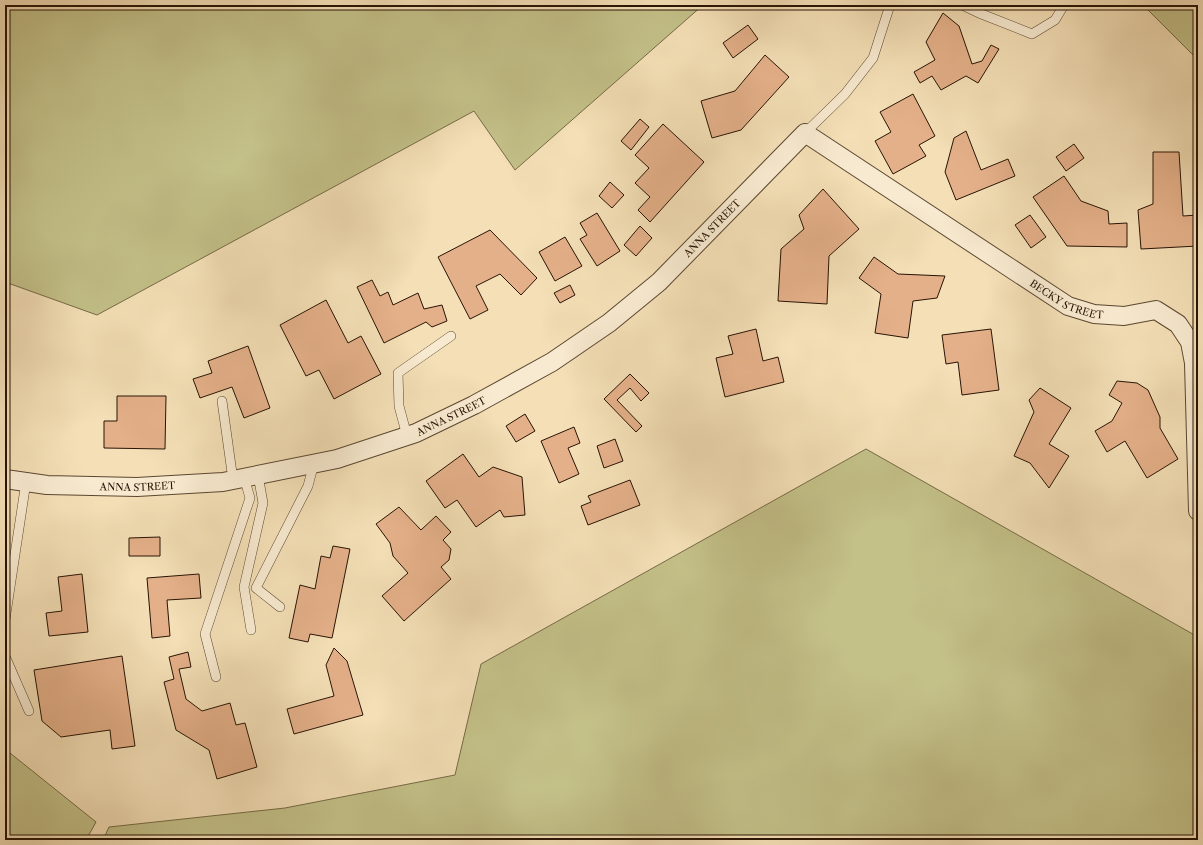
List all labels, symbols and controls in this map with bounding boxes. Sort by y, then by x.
street label: ANNA STREET [680,196,744,260]
street label: BECKY STREET [1028,276,1104,321]
street label: ANNA STREET [413,393,488,439]
street label: ANNA STREET [99,478,176,494]

